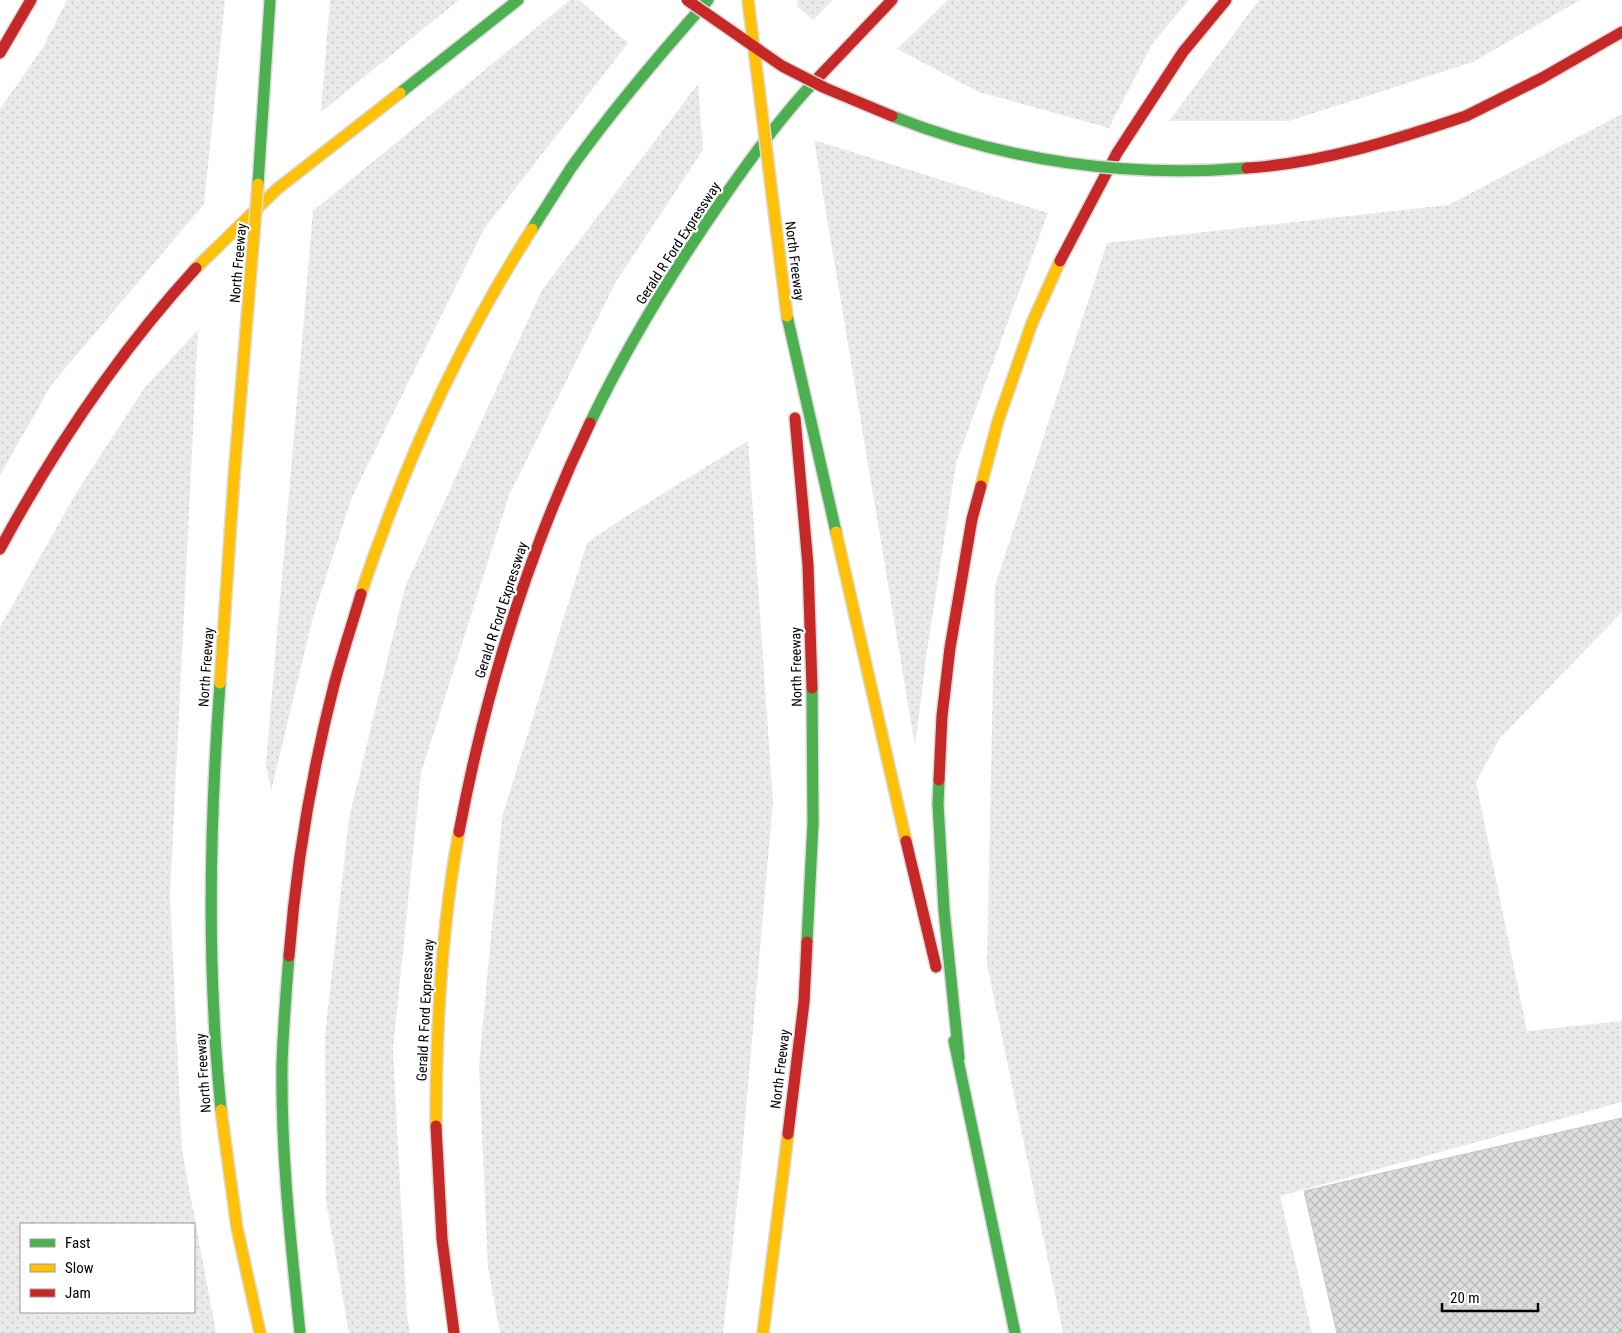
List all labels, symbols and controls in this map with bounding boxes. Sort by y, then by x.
street label: Gerald R Ford Expressway [632,179,724,307]
street label: North Freeway [782,220,808,302]
street label: North Freeway [227,222,249,303]
street label: Gerald R Ford Expressway [471,540,531,680]
street label: North Freeway [195,626,217,707]
street label: North Freeway [787,627,805,707]
street label: Gerald R Ford Expressway [413,938,437,1082]
street label: North Freeway [767,1028,793,1110]
street label: North Freeway [192,1032,214,1113]
legend [20,1223,195,1313]
text: Fast [65,1234,90,1252]
text: Slow [65,1259,94,1277]
scale bar [1442,1280,1538,1312]
text: Jam [65,1284,91,1302]
text: 20 m [1450,1289,1480,1307]

